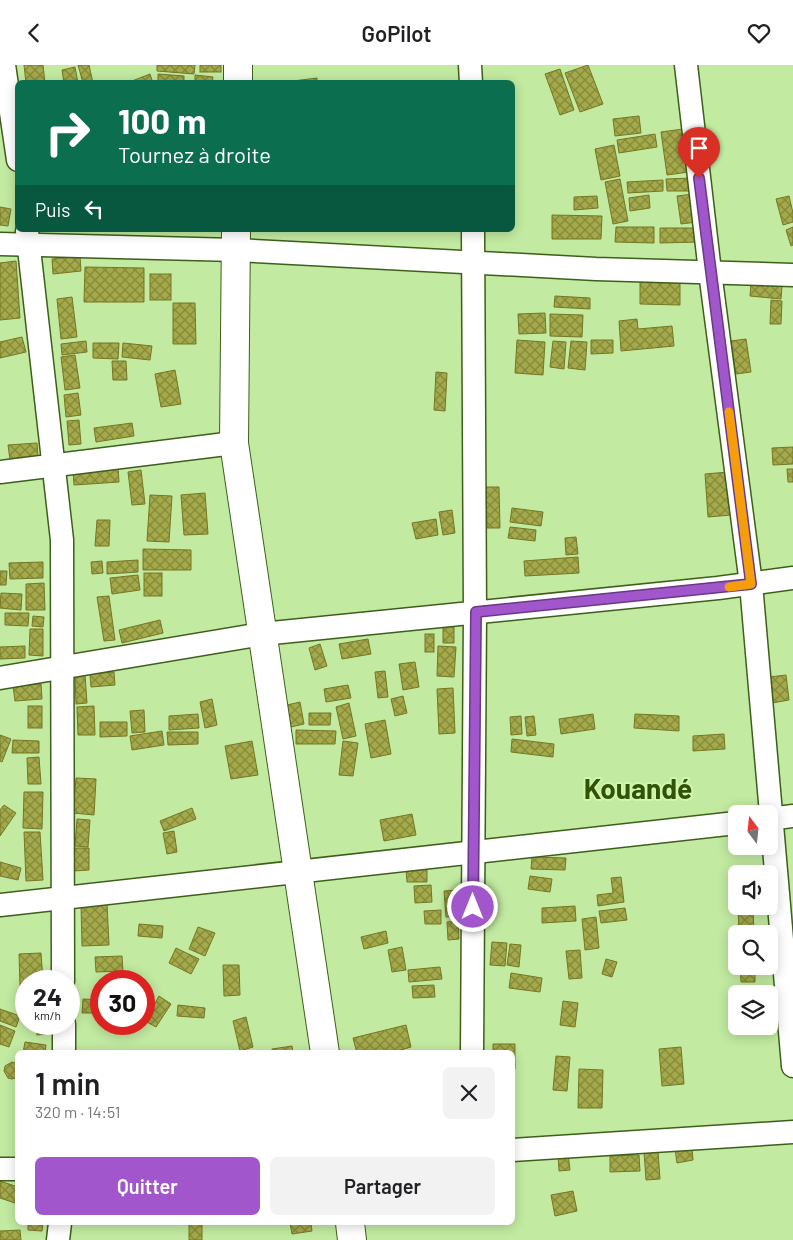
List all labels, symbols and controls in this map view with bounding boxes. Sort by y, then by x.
icon: back [20,19,48,47]
icon: heart [745,19,773,47]
text: GoPilot [362,20,431,46]
text: 100 m [118,99,207,141]
icon: right [35,100,100,165]
pin [678,127,720,178]
icon: arrive [685,134,713,162]
text: Tournez à droite [118,141,271,167]
icon: left [80,195,108,223]
text: Puis [35,198,70,221]
district label: Kouandé [584,771,692,805]
north arrow [728,805,778,855]
map controls [728,805,778,1035]
button: sound [728,865,778,915]
position arrow [446,880,498,932]
button: search [728,925,778,975]
speed limit sign: 30 [90,970,155,1035]
text: 24 [33,981,62,1011]
button: layers [728,985,778,1035]
text: km/h [34,1008,61,1022]
text: 1 min [35,1065,100,1101]
button: close [443,1067,495,1119]
text: 320 m · 14:51 [35,1102,120,1121]
button: Quitter [35,1157,260,1215]
button: Partager [270,1157,495,1215]

